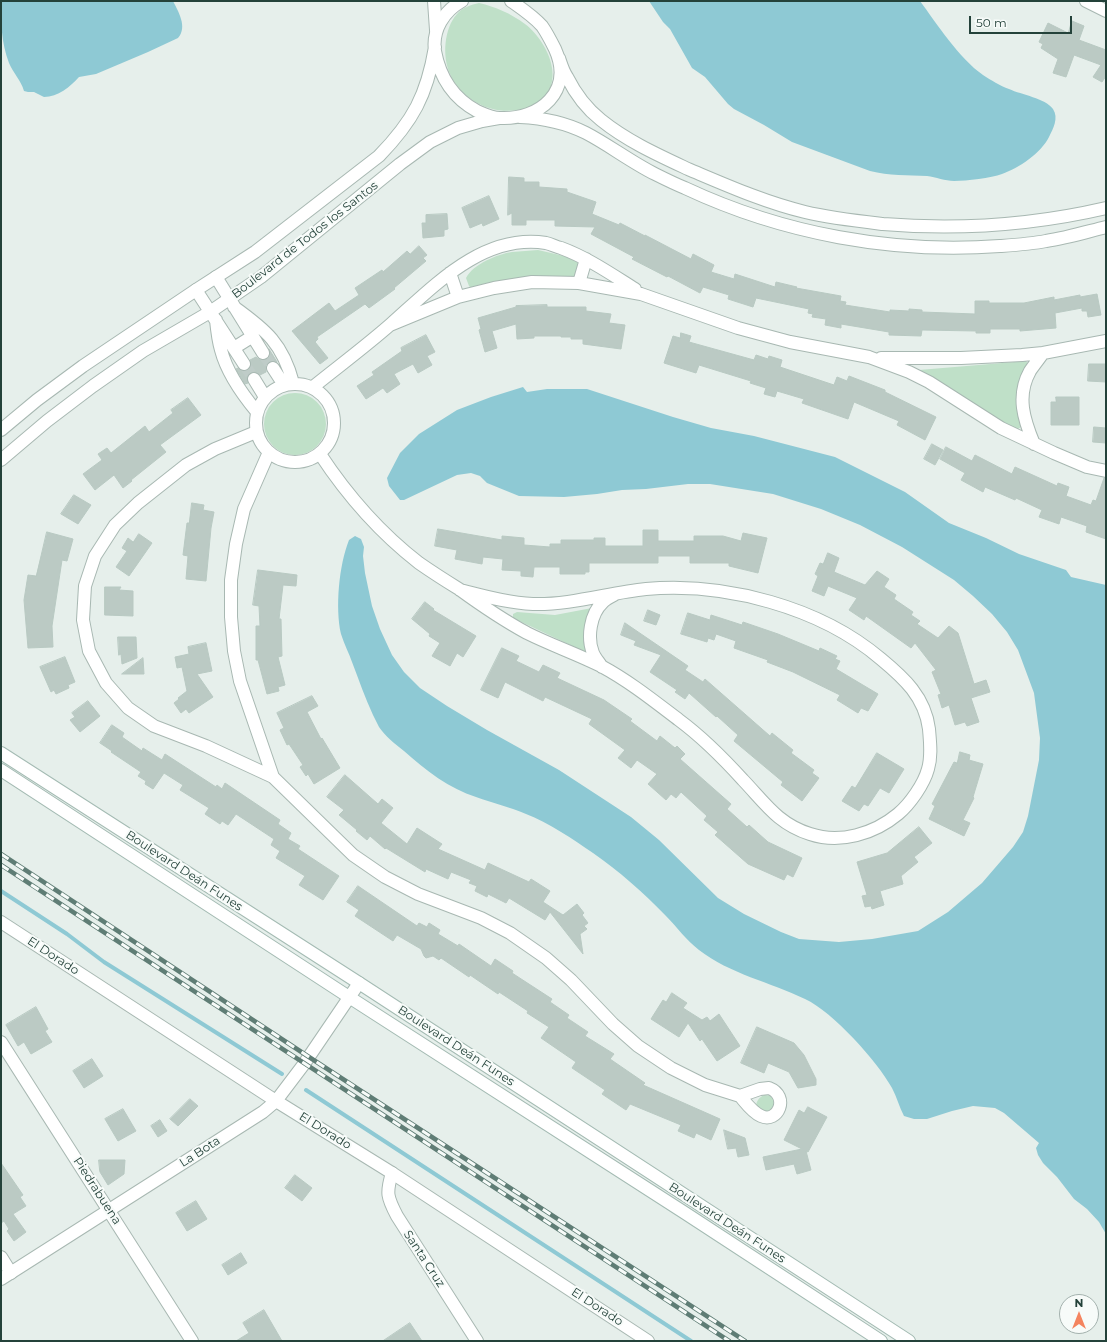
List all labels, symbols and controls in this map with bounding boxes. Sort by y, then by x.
scale bar [971,8,1074,34]
text: 50 m [976,15,1007,30]
street label: Boulevard de Todos los Santos [229,178,381,302]
street label: Boulevard Deán Funes [123,828,245,914]
street label: El Dorado [24,934,82,978]
street label: Boulevard Deán Funes [395,1003,517,1089]
street label: El Dorado [296,1109,354,1153]
street label: La Bota [177,1134,223,1170]
street label: Piedrabuena [70,1155,124,1227]
street label: Boulevard Deán Funes [666,1180,788,1266]
street label: Santa Cruz [400,1228,448,1290]
street label: El Dorado [568,1285,626,1329]
north arrow [1059,1294,1099,1334]
text: N [1075,1296,1083,1310]

